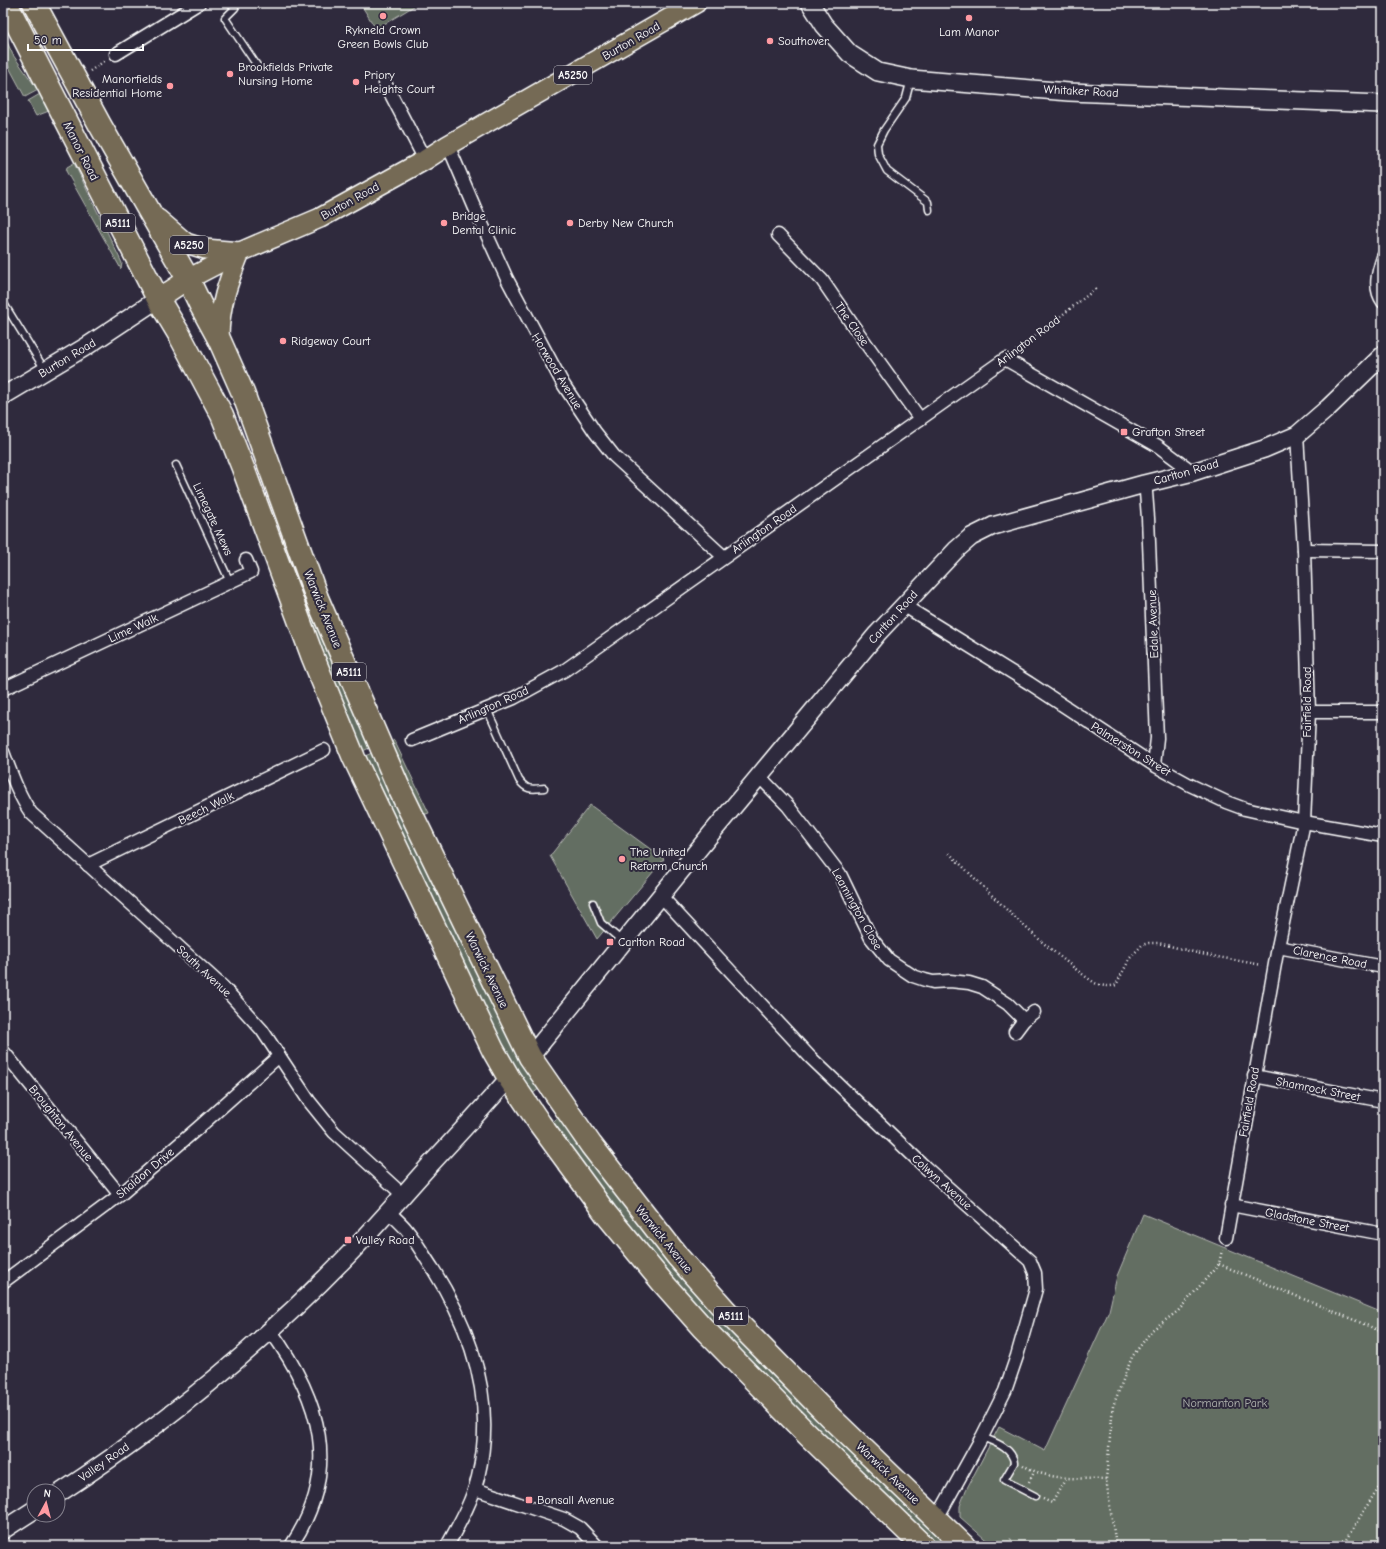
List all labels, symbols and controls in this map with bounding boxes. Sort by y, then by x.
marker: Rykneld Crown Green Bowls Club [378,11,388,21]
marker: Lam Manor [964,13,974,23]
street label: Burton Road [600,19,662,63]
place label: Rykneld Crown Green Bowls Club [338,23,428,51]
place label: Lam Manor [939,25,999,39]
scale bar [28,26,143,52]
text: 50 m [34,33,62,47]
place label: Southover [778,34,829,48]
marker: Southover [765,36,775,46]
place label: Brookfields Private Nursing Home [238,60,333,88]
road number: A5250 [554,66,592,84]
place label: Priory Heights Court [364,68,435,96]
marker: Brookfields Private Nursing Home [225,69,235,79]
place label: Manorfields Residential Home [72,72,162,100]
marker: Priory Heights Court [351,77,361,87]
marker: Manorfields Residential Home [165,81,175,91]
street label: Whitaker Road [1043,82,1119,100]
street label: Manor Road [60,119,102,183]
street label: Burton Road [318,179,382,223]
place label: Bridge Dental Clinic [452,209,516,237]
road number: A5111 [101,214,135,232]
place label: Derby New Church [578,216,674,230]
marker: Bridge Dental Clinic [439,218,449,228]
marker: Derby New Church [565,218,575,228]
road number: A5250 [170,236,208,254]
street label: The Close [832,300,872,348]
street label: Arlington Road [993,313,1063,369]
street label: Horwood Avenue [529,330,585,412]
place label: Ridgeway Court [291,334,371,348]
street label: Burton Road [36,335,98,381]
marker: Ridgeway Court [278,336,288,346]
place label: Grafton Street [1132,425,1205,439]
marker: Grafton Street [1119,427,1129,437]
street label: Carlton Road [1152,456,1220,488]
street label: Limegate Mews [190,480,236,558]
street label: Arlington Road [729,501,799,557]
street label: Warwick Avenue [301,568,345,650]
street label: Carlton Road [865,587,921,647]
street label: Edale Avenue [1145,589,1161,659]
street label: Lime Walk [106,610,160,646]
road number: A5111 [332,663,366,681]
street label: Fairfield Road [1300,667,1314,737]
street label: Arlington Road [455,683,531,727]
street label: Palmerston Street [1089,719,1174,779]
street label: Beech Walk [176,788,236,827]
place label: The United Reform Church [630,845,708,873]
marker: The United Reform Church [617,854,627,864]
street label: Leamington Close [829,866,885,952]
street label: Warwick Avenue [463,930,511,1010]
place label: Carlton Road [618,935,685,949]
marker: Carlton Road [605,937,615,947]
street label: South Avenue [174,942,234,1000]
street label: Clarence Road [1292,943,1368,971]
street label: Fairfield Road [1236,1066,1262,1138]
street label: Shamrock Street [1275,1074,1362,1104]
street label: Broughton Avenue [26,1082,96,1164]
street label: Shaldon Drive [113,1145,177,1201]
street label: Colwyn Avenue [909,1151,975,1213]
street label: Warwick Avenue [633,1203,695,1275]
street label: Gladstone Street [1264,1205,1351,1235]
place label: Valley Road [356,1233,415,1247]
marker: Valley Road [343,1235,353,1245]
road number: A5111 [714,1307,748,1325]
park label: Normanton Park [1183,1396,1268,1410]
street label: Valley Road [76,1439,132,1485]
street label: Warwick Avenue [853,1439,923,1507]
north arrow [26,1483,66,1523]
text: N [43,1487,52,1500]
place label: Bonsall Avenue [537,1493,614,1507]
marker: Bonsall Avenue [524,1495,534,1505]

